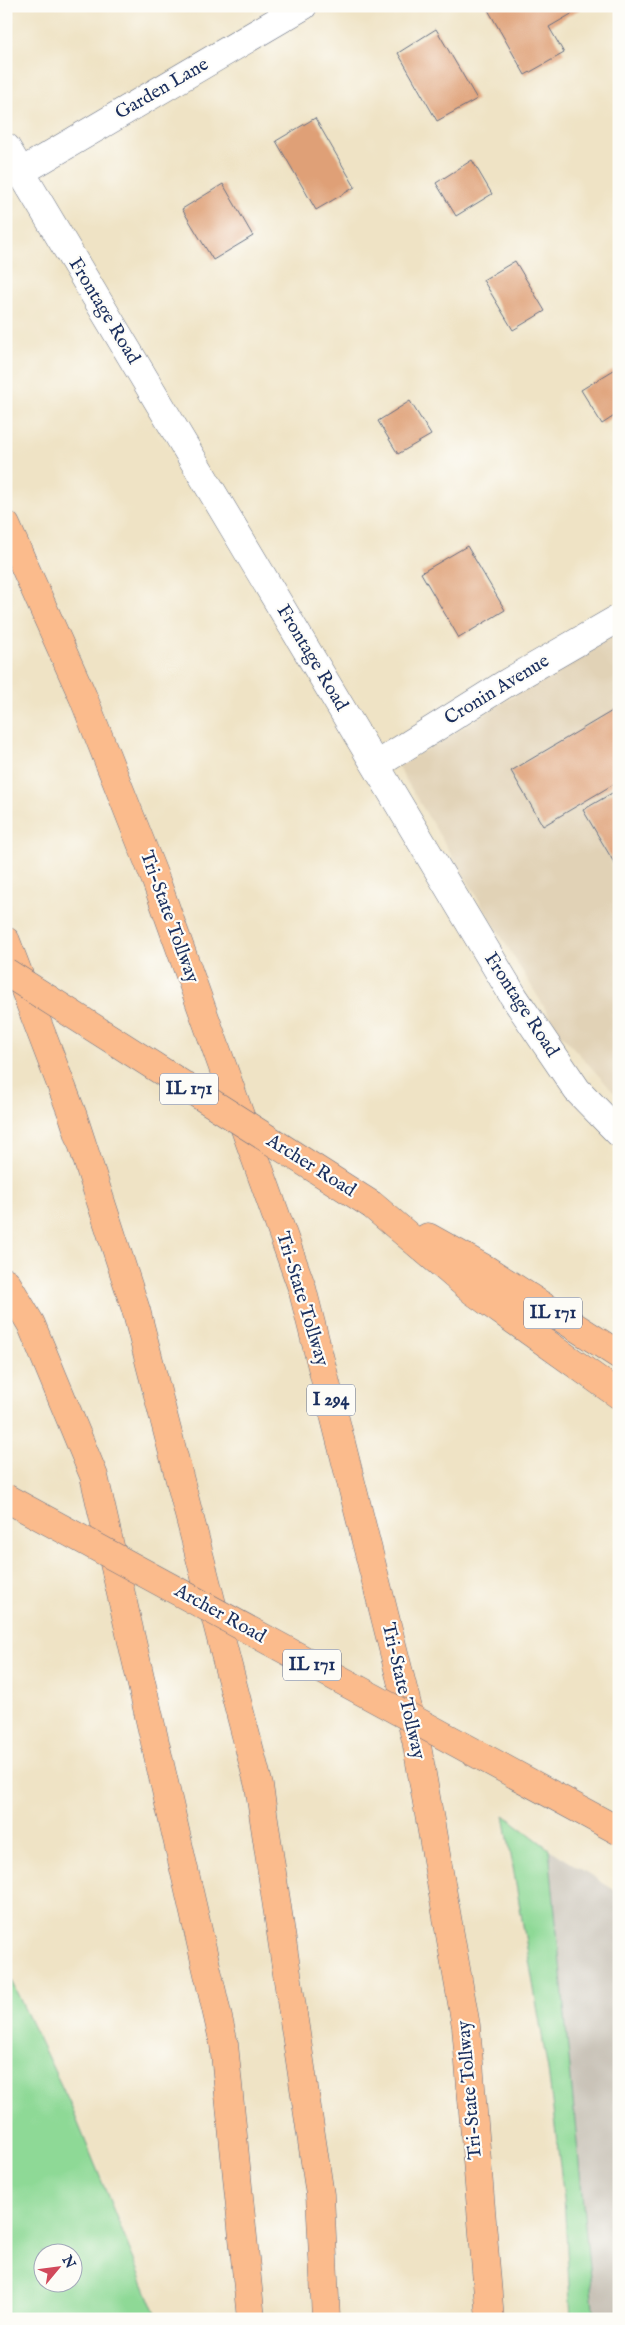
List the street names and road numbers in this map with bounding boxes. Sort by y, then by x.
street label: Garden Lane [111,52,213,125]
street label: Frontage Road [63,253,146,369]
street label: Frontage Road [271,600,354,716]
street label: Cronin Avenue [440,649,554,731]
street label: Tri-State Tollway [134,847,204,987]
street label: Frontage Road [478,948,564,1063]
road number: IL 171 [160,1074,218,1104]
street label: Archer Road [261,1129,361,1203]
street label: Tri-State Tollway [270,1229,334,1370]
road number: IL 171 [524,1298,582,1329]
road number: I 294 [307,1384,355,1416]
street label: Archer Road [169,1579,271,1649]
street label: Tri-State Tollway [376,1620,431,1762]
road number: IL 171 [283,1650,341,1680]
street label: Tri-State Tollway [452,2019,488,2160]

